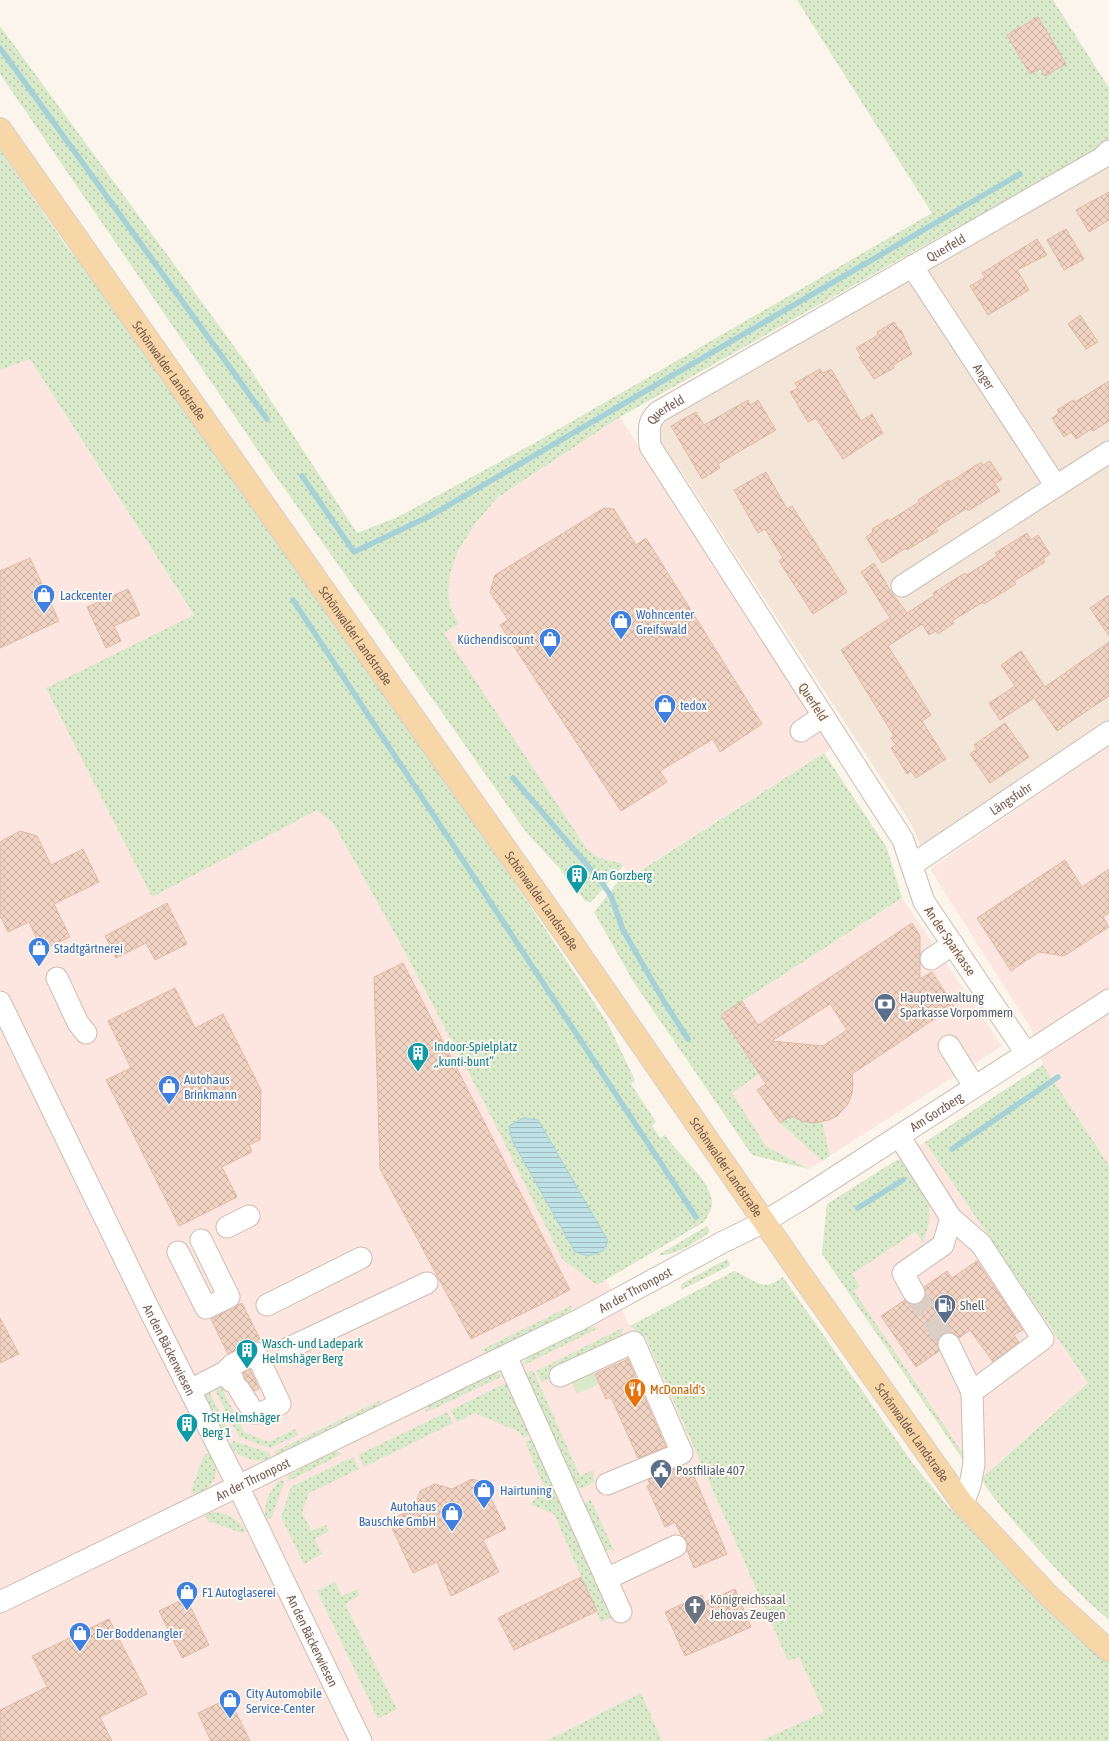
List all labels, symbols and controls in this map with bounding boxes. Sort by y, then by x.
street label: Querfeld [924,230,968,264]
street label: Schönwalder Landstraße [130,318,209,423]
street label: Anger [970,361,998,392]
street label: Querfeld [643,391,687,427]
shop icon: Lackcenter [31,582,57,615]
street label: Schönwalder Landstraße [316,583,396,688]
place label: Lackcenter [60,588,112,603]
place label: Wohncenter Greifswald [636,607,694,637]
shop icon: Wohncenter Greifswald [608,608,634,641]
shop icon: Küchendiscount [537,626,563,659]
place label: Küchendiscount [457,632,534,647]
street label: Querfeld [795,680,831,724]
shop icon: tedox [652,692,678,725]
place label: tedox [680,698,708,713]
street label: Längsfuhr [987,779,1035,818]
street label: Schönwalder Landstraße [502,848,582,953]
building icon: Am Gorzberg [564,862,590,895]
place label: Am Gorzberg [592,868,653,883]
street label: An der Sparkasse [921,903,979,979]
shop icon: Stadtgärtnerei [26,935,52,968]
place label: Stadtgärtnerei [54,941,123,956]
place label: Hauptverwaltung Sparkasse Vorpommern [900,990,1013,1020]
bank icon: Hauptverwaltung Sparkasse Vorpommern [872,991,898,1024]
place label: Indoor-Spielplatz „kunti-bunt“ [434,1039,517,1069]
building icon: Indoor-Spielplatz „kunti-bunt“ [405,1040,431,1073]
place label: Autohaus Brinkmann [184,1072,237,1102]
shop icon: Autohaus Brinkmann [156,1073,182,1106]
street label: Am Gorzberg [907,1089,966,1134]
street label: Schönwalder Landstraße [687,1114,766,1220]
street label: An der Thronpost [596,1264,675,1315]
fuel station icon: Shell [932,1292,958,1325]
place label: Shell [960,1298,985,1313]
street label: An den Bäckerwiesen [140,1302,199,1398]
place label: Wasch- und Ladepark Helmshäger Berg [262,1336,364,1366]
building icon: Wasch- und Ladepark Helmshäger Berg [234,1337,260,1370]
restaurant icon: McDonald's [622,1376,648,1409]
street label: Schönwalder Landstraße [872,1380,952,1485]
place label: McDonald's [650,1382,706,1397]
place label: TrSt Helmshäger Berg 1 [202,1410,280,1440]
building icon: TrSt Helmshäger Berg 1 [174,1411,200,1444]
street label: An der Thronpost [213,1454,292,1503]
public building icon: Postfiliale 407 [648,1457,674,1490]
place label: Postfiliale 407 [676,1463,745,1478]
shop icon: Hairtuning [471,1477,497,1510]
place label: Hairtuning [500,1483,552,1498]
place label: Autohaus Bauschke GmbH [359,1499,436,1529]
shop icon: Autohaus Bauschke GmbH [439,1500,465,1533]
shop icon: F1 Autoglaserei [174,1579,200,1612]
place label: F1 Autoglaserei [202,1585,276,1600]
street label: An den Bäckerwiesen [284,1592,341,1689]
place label: Königreichssaal Jehovas Zeugen [710,1592,786,1622]
church icon: Königreichssaal Jehovas Zeugen [682,1593,708,1626]
shop icon: Der Boddenangler [67,1620,93,1653]
place label: Der Boddenangler [96,1626,183,1641]
place label: City Automobile Service-Center [246,1686,322,1716]
shop icon: City Automobile Service-Center [217,1687,243,1720]

